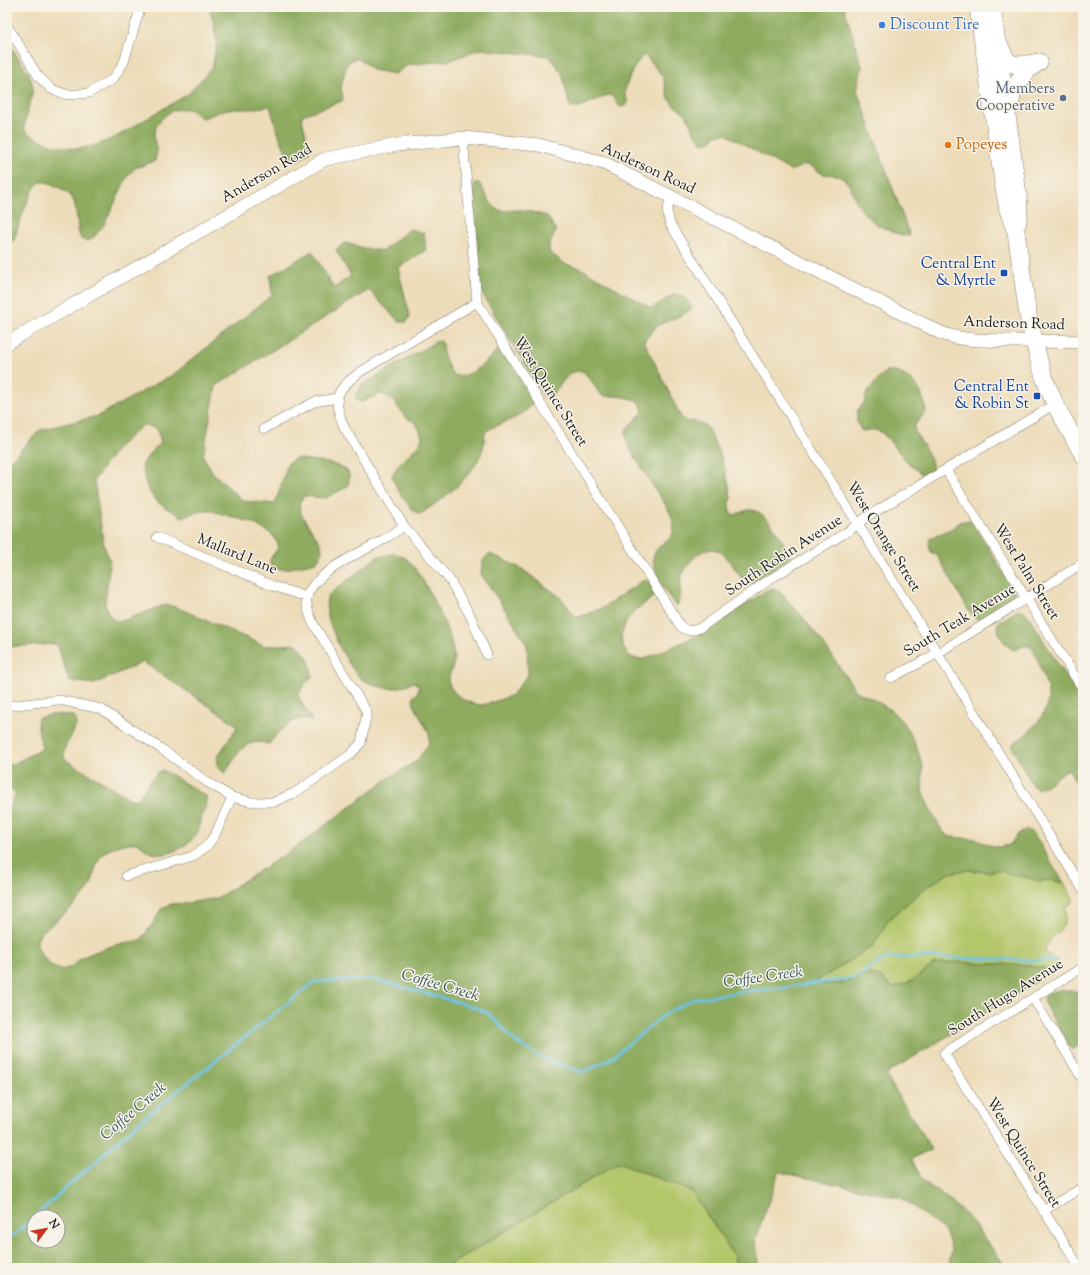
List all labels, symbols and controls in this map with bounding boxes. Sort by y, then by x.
place label: Discount Tire [890,15,979,36]
marker: Discount Tire [877,20,887,30]
place label: Members Cooperative [976,79,1055,117]
marker: Members Cooperative [1058,93,1068,103]
place label: Popeyes [956,135,1007,156]
street label: Anderson Road [597,138,699,200]
street label: Anderson Road [218,139,317,209]
marker: Popeyes [943,140,953,150]
place label: Central Ent & Myrtle [921,254,996,292]
marker: Central Ent & Myrtle [999,268,1009,278]
street label: Anderson Road [963,312,1066,336]
street label: West Quince Street [508,333,592,451]
place label: Central Ent & Robin St [954,377,1029,415]
marker: Central Ent & Robin St [1032,391,1042,401]
street label: West Orange Street [841,478,925,596]
street label: South Robin Avenue [721,510,847,602]
street label: West Palm Street [988,520,1064,624]
street label: Mallard Lane [194,529,280,581]
street label: South Teak Avenue [900,579,1020,663]
street label: South Hugo Avenue [944,954,1068,1042]
water label: Coffee Creek [722,961,804,995]
water label: Coffee Creek [398,964,482,1008]
water label: Coffee Creek [96,1077,172,1147]
street label: West Quince Street [981,1094,1065,1212]
north arrow [26,1209,66,1249]
text: N [44,1215,63,1232]

